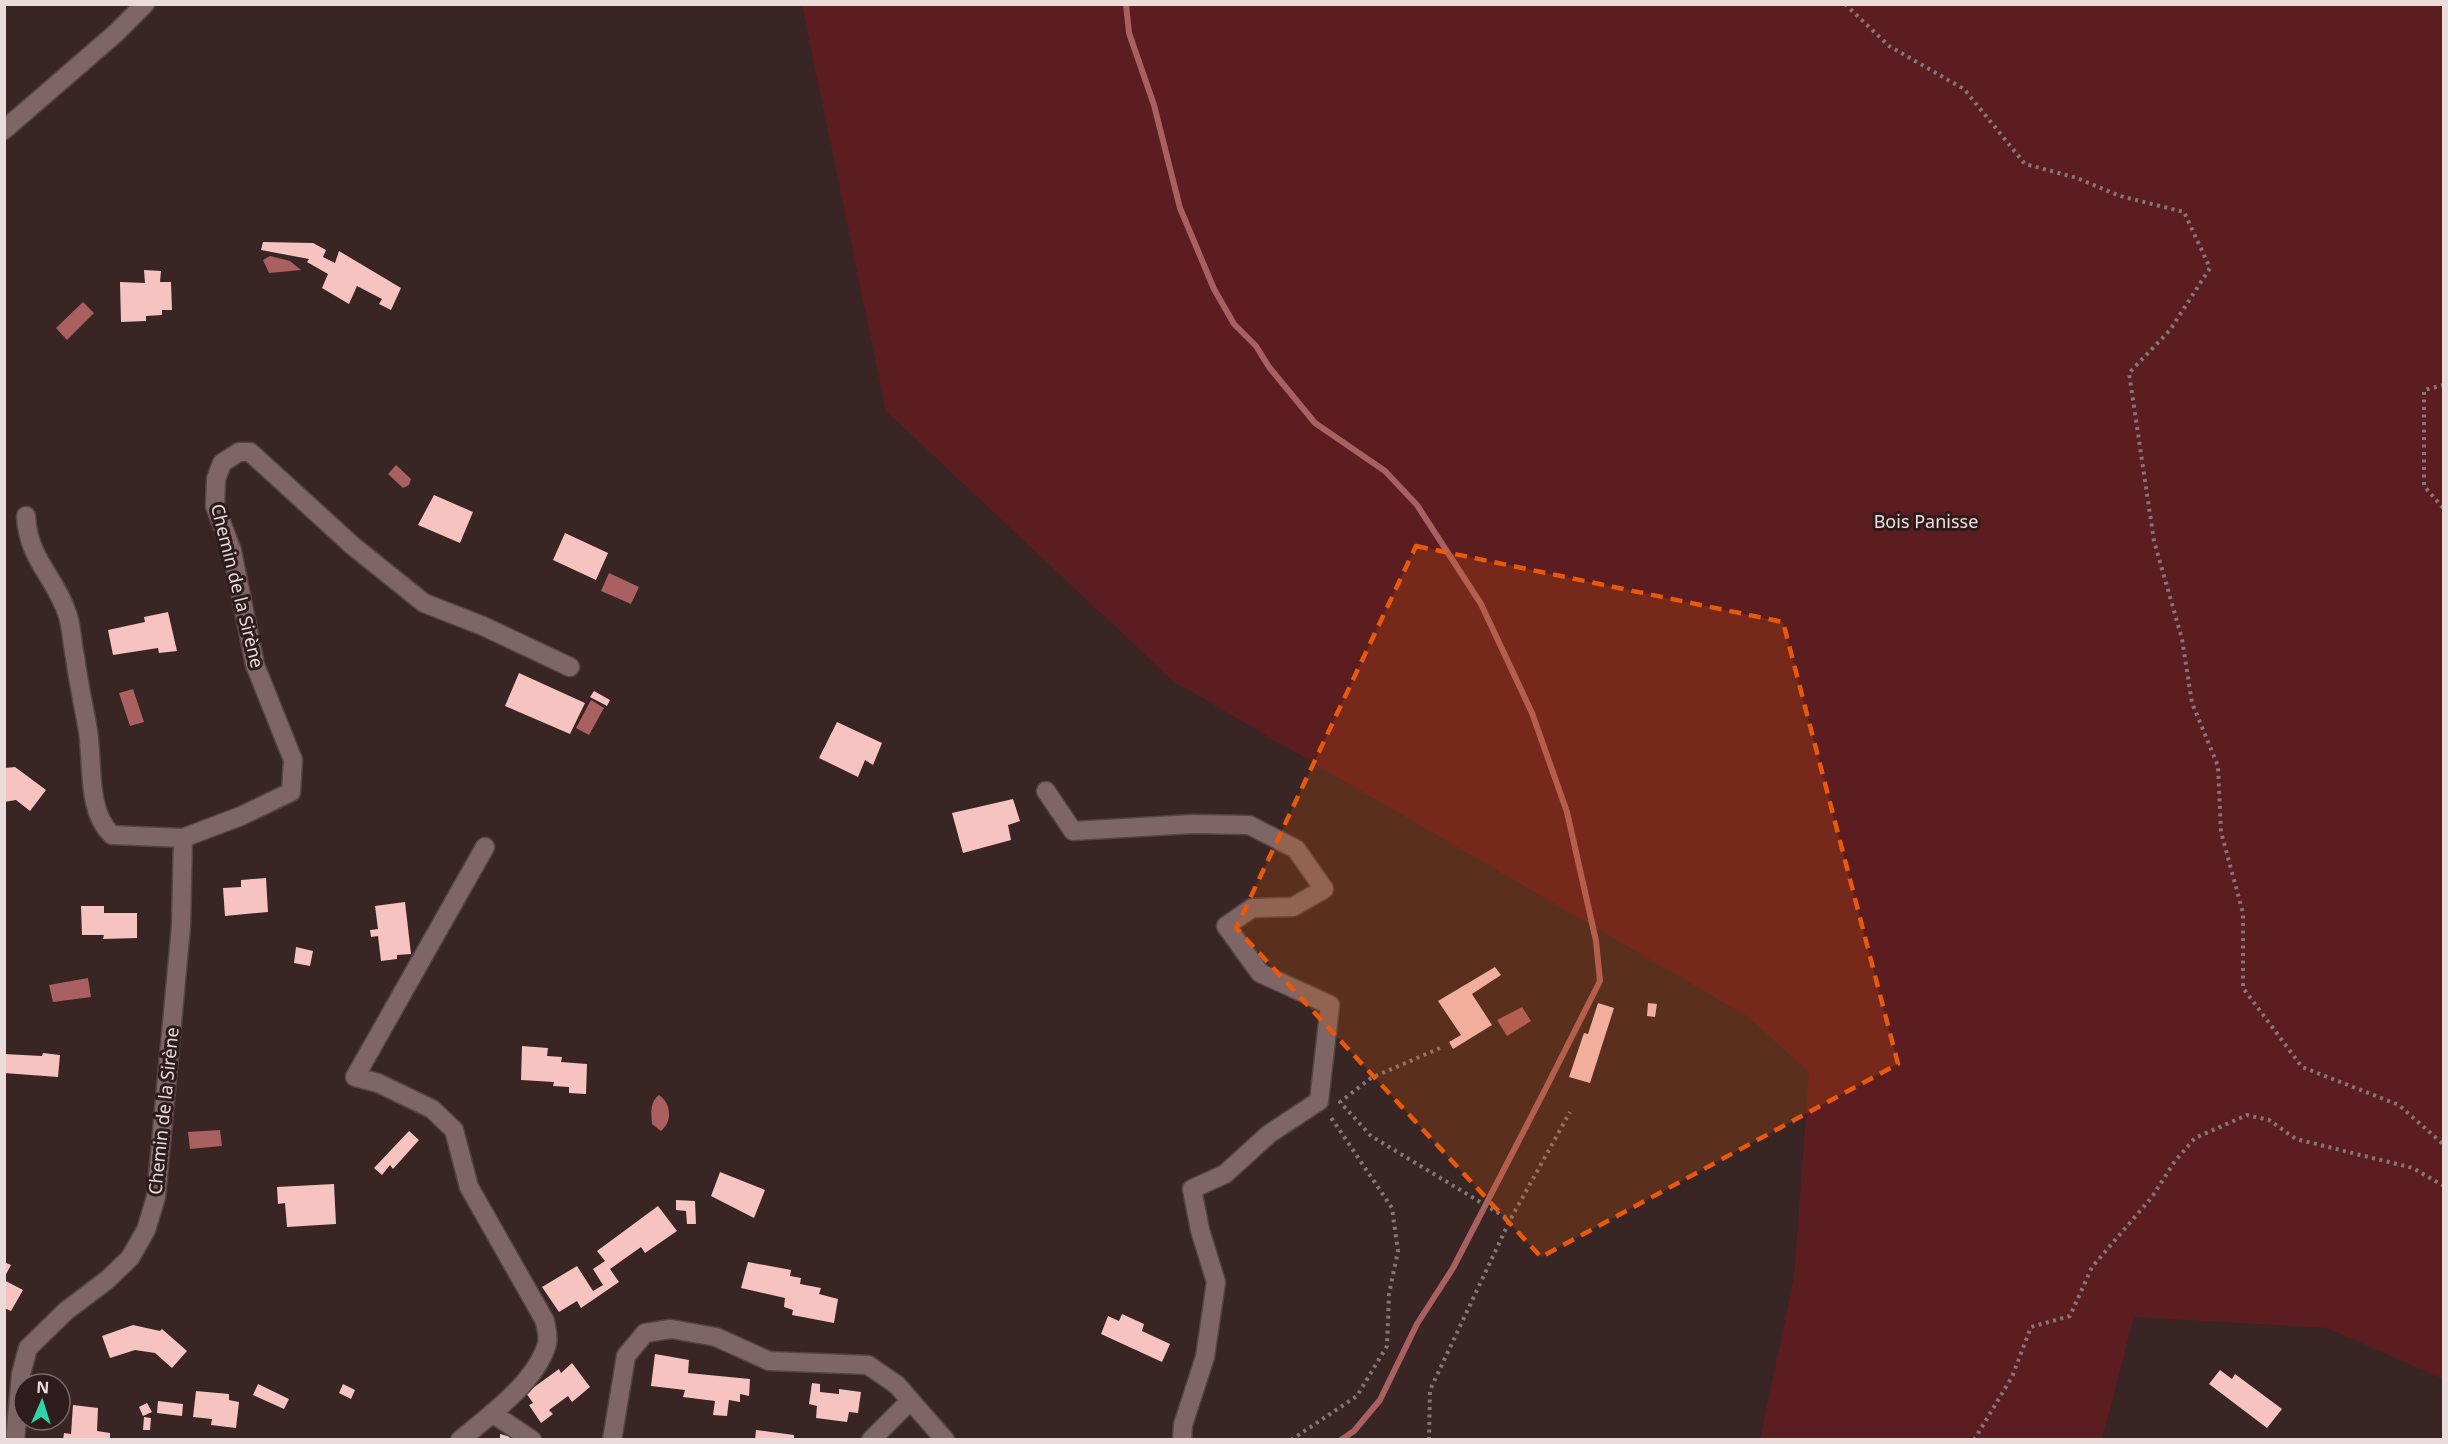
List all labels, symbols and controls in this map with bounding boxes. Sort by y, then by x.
street label: Chemin de la Sirène [206,501,270,670]
park label: Bois Panisse [1874,509,1978,533]
street label: Chemin de la Sirène [142,1026,184,1196]
north arrow [12,1372,72,1432]
text: N [36,1376,50,1398]

